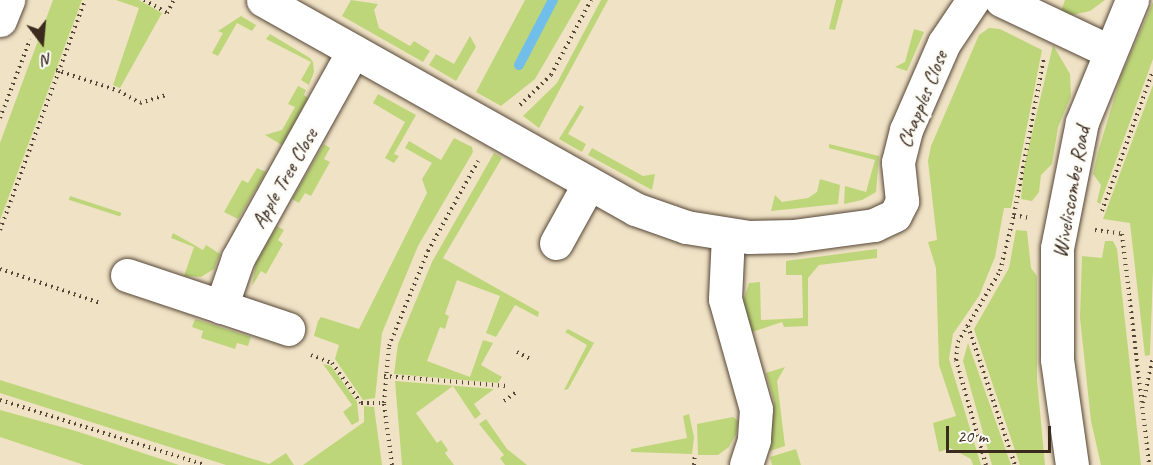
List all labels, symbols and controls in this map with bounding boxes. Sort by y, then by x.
north arrow [12,12,72,72]
street label: Chapples Close [891,47,953,151]
text: N [39,48,54,70]
street label: Apple Tree Close [245,124,323,232]
street label: Wiveliscombe Road [1047,125,1095,259]
scale bar [949,414,1054,452]
text: 20 m [957,425,988,447]

